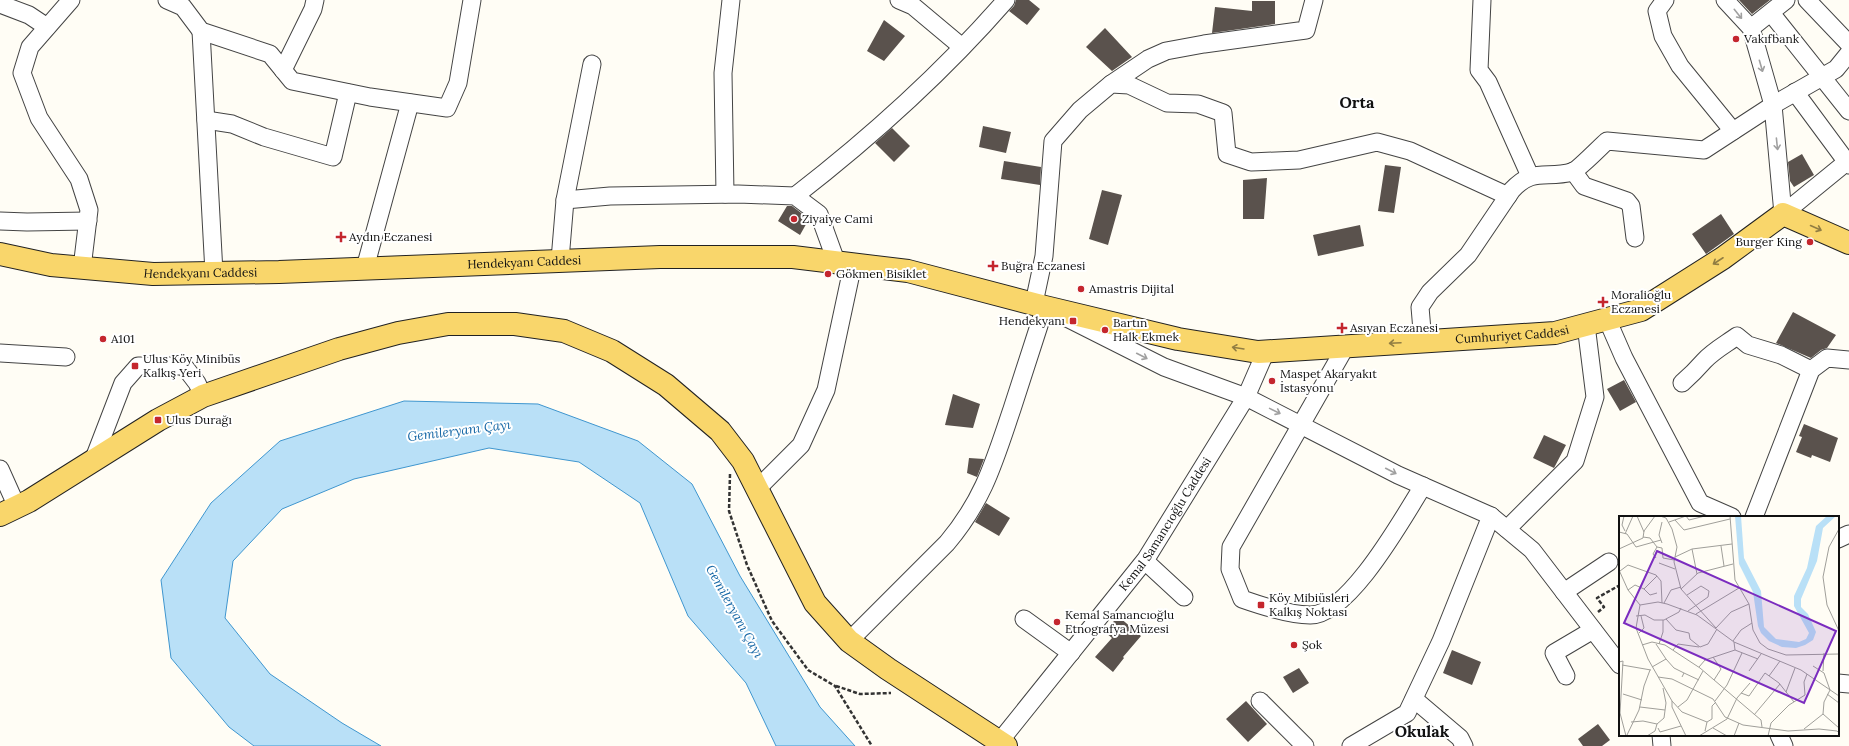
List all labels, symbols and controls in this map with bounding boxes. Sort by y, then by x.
one-way arrow [1734,8,1743,19]
place label: Vakıfbank [1743,31,1800,46]
marker: Vakıfbank [1731,34,1741,44]
one-way arrow [1758,59,1765,72]
district label: Orta [1340,92,1375,112]
one-way arrow [1773,137,1781,150]
place label: Ziyaiye Cami [802,211,873,226]
marker: Ziyaiye Cami [789,214,799,224]
one-way arrow [1810,225,1822,233]
place label: Aydın Eczanesi [348,229,432,244]
marker: Aydın Eczanesi [336,232,346,242]
place label: Burger King [1735,234,1802,249]
marker: Burger King [1805,237,1815,247]
street label: Hendekyanı Caddesi [467,252,581,272]
one-way arrow [1712,257,1723,266]
place label: Buğra Eczanesi [1001,258,1085,273]
marker: Buğra Eczanesi [988,261,998,271]
street label: Hendekyanı Caddesi [143,264,257,281]
place label: Gökmen Bisiklet [836,266,927,281]
marker: Gökmen Bisiklet [823,269,833,279]
place label: Amastris Dijital [1088,281,1174,296]
marker: Amastris Dijital [1076,284,1086,294]
place label: Moralioğlu Eczanesi [1611,287,1671,316]
marker: Moralioğlu Eczanesi [1598,297,1608,307]
place label: Hendekyanı [999,313,1065,328]
place label: Bartın Halk Ekmek [1113,315,1179,344]
marker: Hendekyanı [1068,316,1078,326]
place label: Asıyan Eczanesi [1349,320,1438,335]
street label: Cumhuriyet Caddesi [1455,322,1571,346]
marker: Asıyan Eczanesi [1337,323,1347,333]
marker: Bartın Halk Ekmek [1100,325,1110,335]
place label: A101 [110,331,135,346]
marker: A101 [98,334,108,344]
one-way arrow [1389,340,1402,347]
one-way arrow [1232,344,1245,352]
place label: Ulus Köy Minibüs Kalkış Yeri [143,351,241,380]
one-way arrow [1136,353,1148,361]
marker: Ulus Köy Minibüs Kalkış Yeri [130,361,140,371]
place label: Maspet Akaryakıt İstasyonu [1280,366,1377,395]
marker: Maspet Akaryakıt İstasyonu [1267,376,1277,386]
one-way arrow [1269,408,1281,415]
place label: Ulus Durağı [166,412,232,427]
marker: Ulus Durağı [153,415,163,425]
water label: Gemileryanı Çayı [406,416,512,445]
street label: Kemal Samancıoğlu Caddesi [1115,454,1214,594]
one-way arrow [1385,468,1397,475]
inset map [1619,516,1839,736]
water label: Gemileryanı Çayı [702,562,768,661]
place label: Köy Mibiüsleri Kalkış Noktası [1269,590,1349,619]
marker: Köy Mibiüsleri Kalkış Noktası [1256,600,1266,610]
place label: Kemal Samancıoğlu Etnografya Müzesi [1065,607,1174,636]
marker: Kemal Samancıoğlu Etnografya Müzesi [1052,617,1062,627]
place label: Şok [1302,637,1323,652]
marker: Şok [1289,640,1299,650]
district label: Okulak [1395,721,1450,741]

